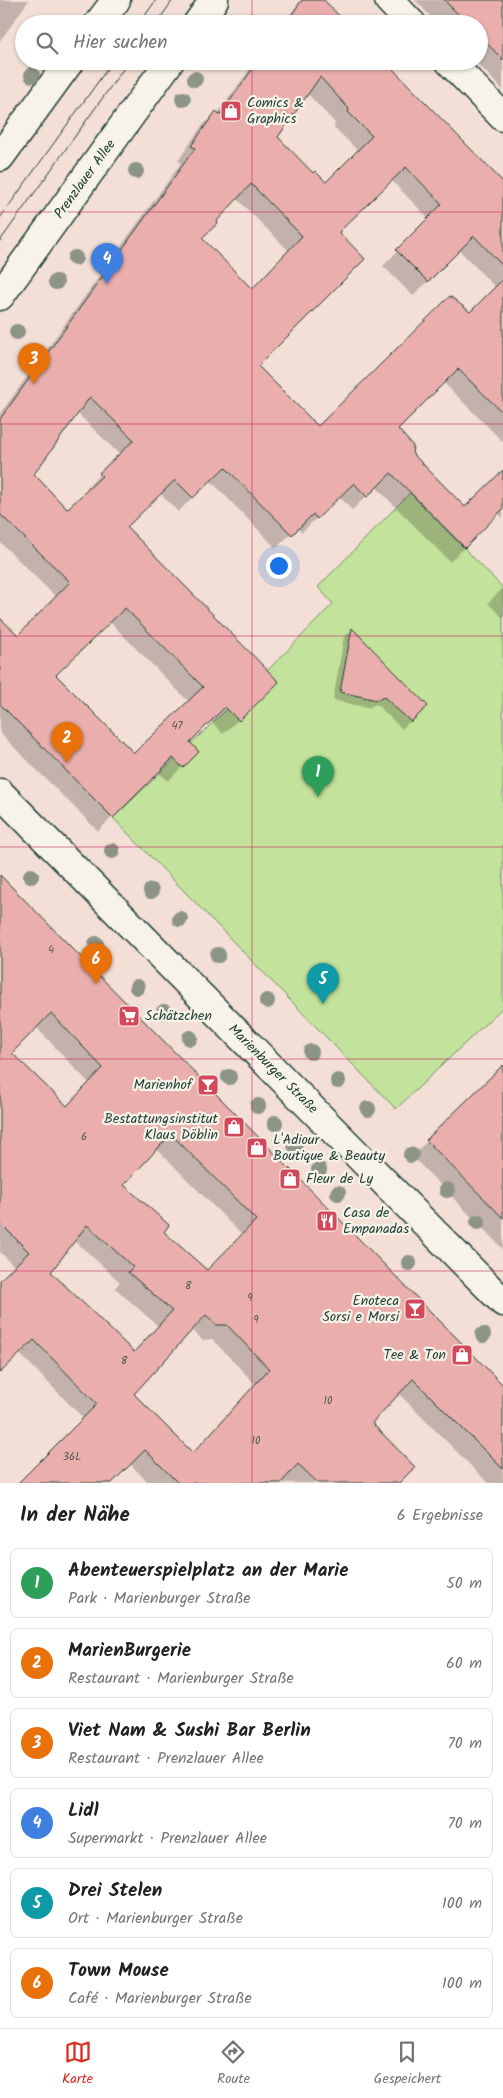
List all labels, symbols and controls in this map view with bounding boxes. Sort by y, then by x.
search box [15,15,488,70]
text: Hier suchen [73,28,167,58]
icon: search [33,29,61,57]
place label: Comics & Graphics [247,92,304,130]
shop icon: Comics & Graphics [219,99,243,123]
street label: Prenzlauer Allee [49,134,122,223]
pin: 4 [91,243,123,284]
pin: 3 [18,343,50,384]
your location [266,553,292,579]
house number: 47 [171,717,183,735]
pin: 2 [51,722,83,763]
pin: 1 [302,756,334,797]
house number: 4 [48,941,54,959]
pin: 6 [80,943,112,984]
pin: 5 [307,963,339,1004]
supermarket icon: Schätzchen [117,1004,141,1028]
place label: Schätzchen [145,1005,212,1027]
street label: Marienburger Straße [223,1019,324,1120]
bar icon: Marienhof [196,1073,220,1097]
place label: Marienhof [134,1074,194,1096]
place label: Bestattungsinstitut Klaus Döblin [104,1108,219,1146]
shop icon: Bestattungsinstitut Klaus Döblin [222,1115,246,1139]
house number: 6 [81,1128,87,1146]
place label: L'Adiour Boutique & Beauty [273,1129,385,1167]
shop icon: L'Adiour Boutique & Beauty [245,1136,269,1160]
shop icon: Fleur de Ly [278,1167,302,1191]
place label: Fleur de Ly [306,1168,374,1190]
place label: Casa de Empanadas [343,1202,409,1240]
restaurant icon: Casa de Empanadas [315,1209,339,1233]
house number: 8 [185,1277,192,1295]
house number: 9 [247,1289,253,1307]
place label: Enoteca Sorsi e Morsi [322,1290,400,1328]
bar icon: Enoteca Sorsi e Morsi [403,1297,427,1321]
house number: 9 [253,1311,259,1329]
shop icon: Tee & Ton [450,1343,474,1367]
place label: Tee & Ton [384,1344,446,1366]
house number: 8 [121,1352,128,1370]
house number: 10 [324,1392,333,1410]
house number: 10 [252,1432,261,1450]
house number: 36L [63,1448,81,1466]
text: In der Nähe [20,1499,130,1532]
text: 6 Ergebnisse [397,1503,483,1528]
text: Abenteuerspielplatz an der Marie [68,1556,348,1586]
text: 1 [35,1571,39,1596]
text: 50 m [446,1571,482,1596]
text: Park · Marienburger Straße [68,1586,251,1611]
text: MarienBurgerie [68,1636,191,1666]
text: 2 [32,1651,42,1676]
text: 60 m [446,1651,482,1676]
text: Restaurant · Marienburger Straße [68,1666,294,1691]
text: Viet Nam & Sushi Bar Berlin [68,1716,311,1746]
text: 3 [33,1731,41,1756]
text: 70 m [447,1731,482,1756]
text: Restaurant · Prenzlauer Allee [68,1746,264,1771]
text: Lidl [68,1796,99,1826]
text: 4 [33,1811,41,1836]
text: 70 m [447,1811,482,1836]
text: Supermarkt · Prenzlauer Allee [68,1826,267,1851]
text: Drei Stelen [68,1876,162,1906]
text: 5 [33,1891,41,1916]
text: 100 m [442,1891,482,1916]
text: Ort · Marienburger Straße [68,1906,243,1931]
text: Town Mouse [68,1956,169,1986]
text: 6 [33,1971,41,1996]
text: 100 m [442,1971,482,1996]
text: Café · Marienburger Straße [68,1986,252,2011]
tab: Karte [62,2038,93,2090]
tab: Route [217,2038,250,2090]
tab: Gespeichert [374,2038,441,2090]

